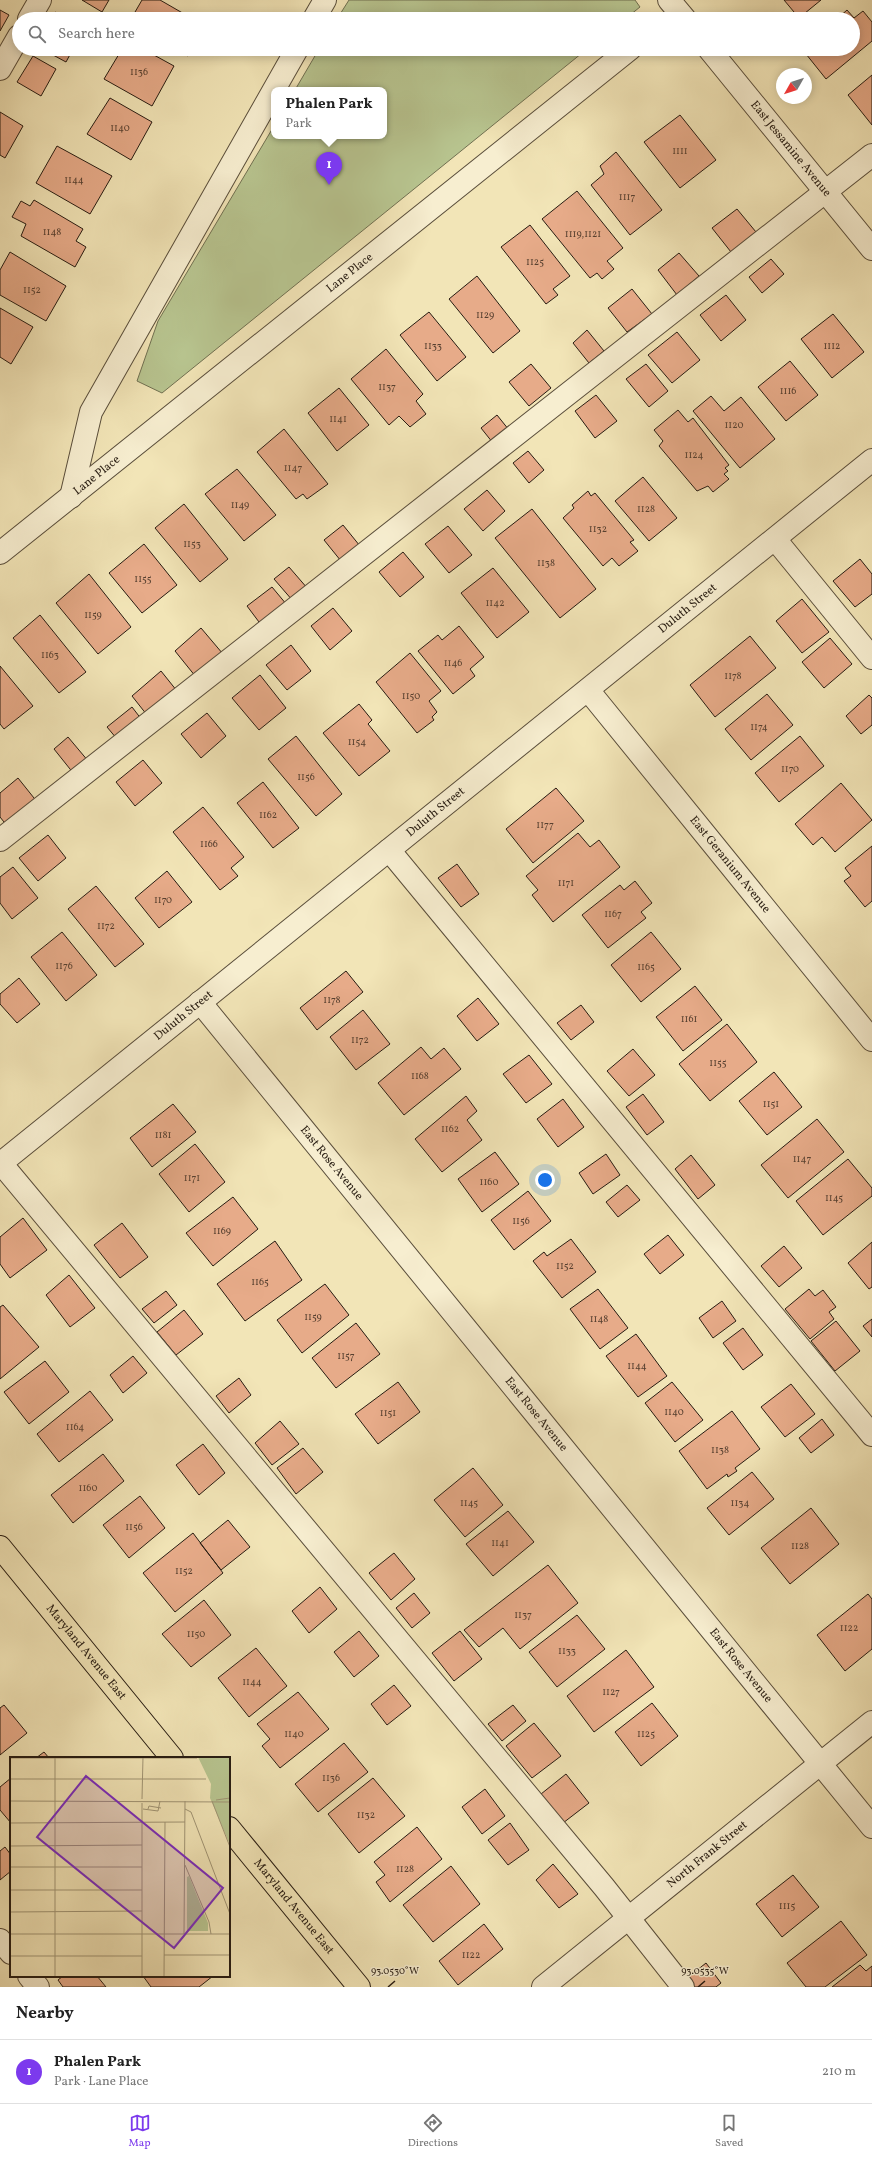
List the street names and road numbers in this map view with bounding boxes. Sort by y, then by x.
street label: East Jessamine Avenue [746,98,835,201]
street label: Lane Place [323,249,377,297]
street label: Lane Place [70,452,124,499]
street label: Duluth Street [655,580,721,637]
street label: Duluth Street [403,784,468,841]
street label: East Geranium Avenue [686,813,774,917]
street label: Duluth Street [151,987,216,1044]
street label: East Rose Avenue [296,1123,367,1204]
street label: East Rose Avenue [501,1374,571,1455]
street label: Maryland Avenue East [42,1601,130,1704]
street label: East Rose Avenue [705,1625,776,1707]
street label: North Frank Street [664,1817,751,1892]
street label: Maryland Avenue East [250,1856,337,1958]

